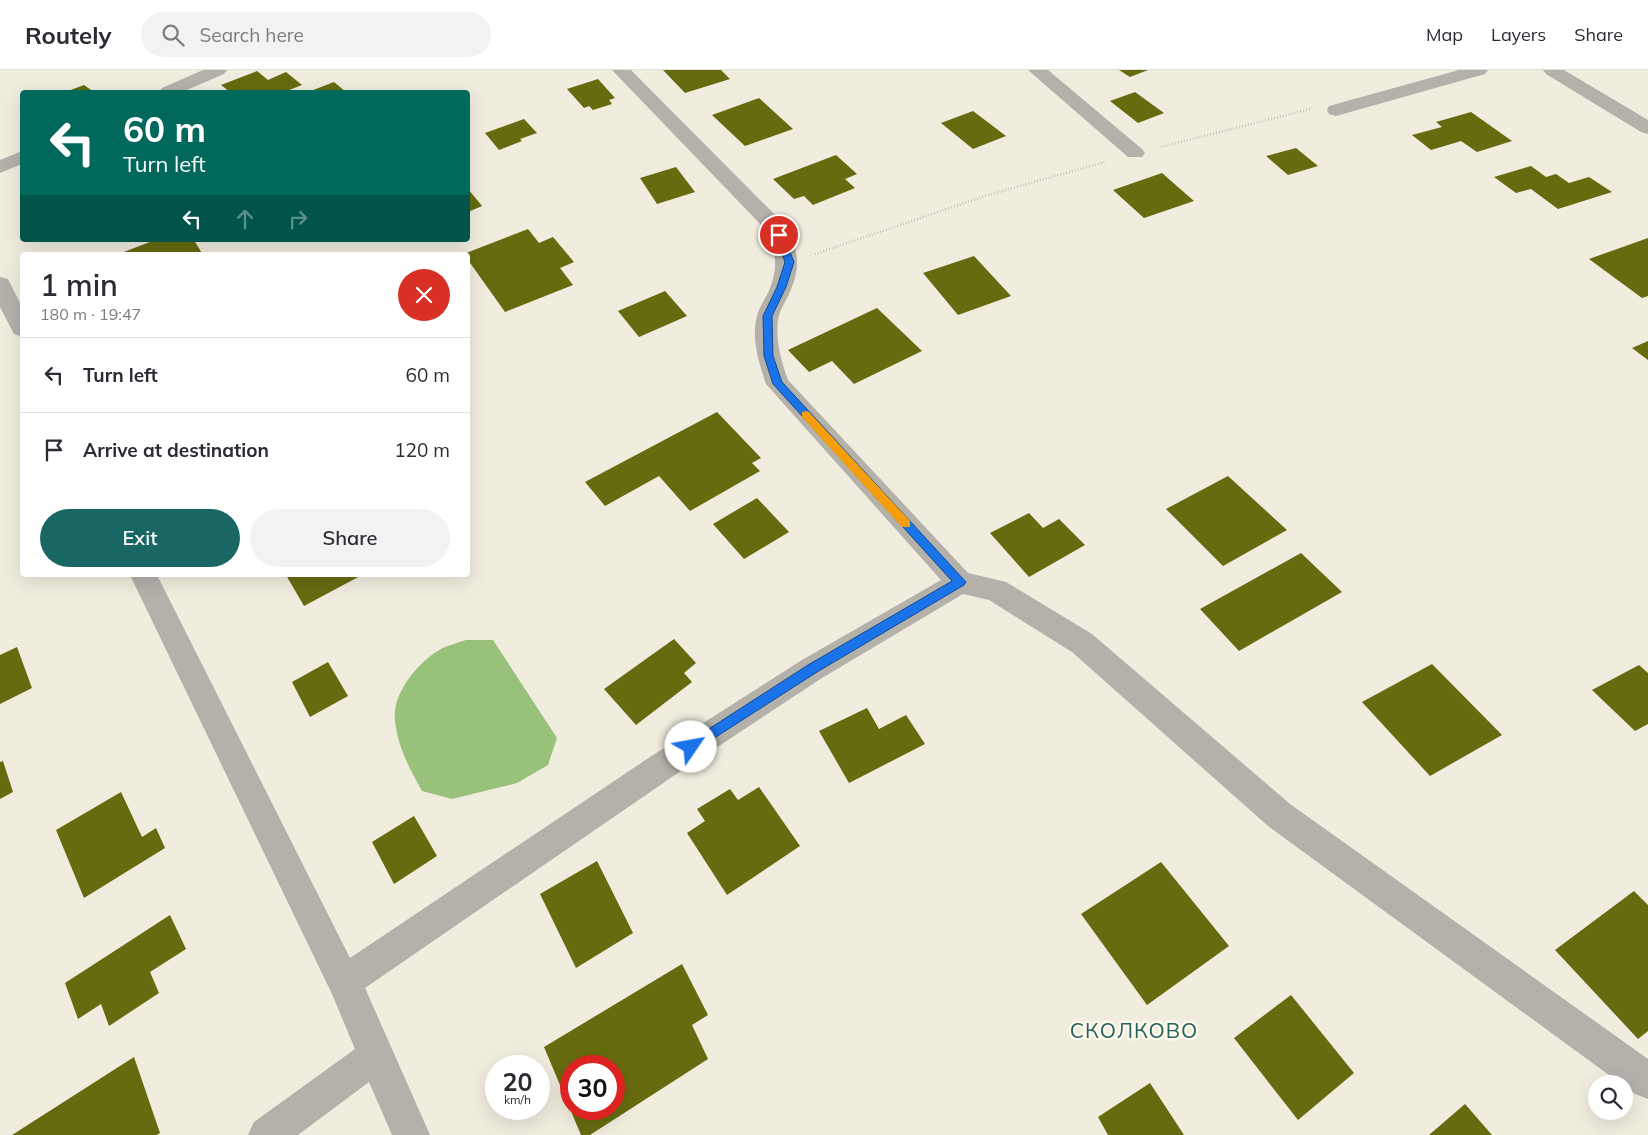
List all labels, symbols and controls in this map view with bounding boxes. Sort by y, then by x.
search box [141,12,491,57]
text: Routely [25,20,111,50]
icon: search [159,21,187,49]
text: Search here [199,23,304,47]
text: Map [1426,23,1463,46]
text: Layers [1491,23,1546,46]
text: Share [1574,23,1623,46]
text: 60 m [123,107,206,151]
icon: left [40,110,105,175]
text: Turn left [123,150,206,178]
icon: left [178,205,206,233]
icon: ahead [231,205,259,233]
icon: right [284,205,312,233]
pin [758,214,800,256]
icon: arrive [765,221,793,249]
text: 1 min [40,266,118,304]
button: close [398,269,450,321]
text: 180 m · 19:47 [40,304,141,324]
icon: left [40,361,68,389]
text: Turn left [83,363,158,387]
text: 60 m [406,363,450,387]
icon: arrive [40,436,68,464]
text: Arrive at destination [83,438,269,462]
text: 120 m [394,438,450,462]
button: Exit [40,509,240,567]
button: Share [250,509,450,567]
position arrow [664,720,716,772]
district label: СКОЛКОВО [1070,1017,1198,1043]
speed limit sign: 30 [560,1055,625,1120]
text: 20 [502,1066,533,1097]
map controls [1588,1075,1633,1120]
button: search [1588,1075,1633,1120]
text: km/h [504,1092,531,1107]

